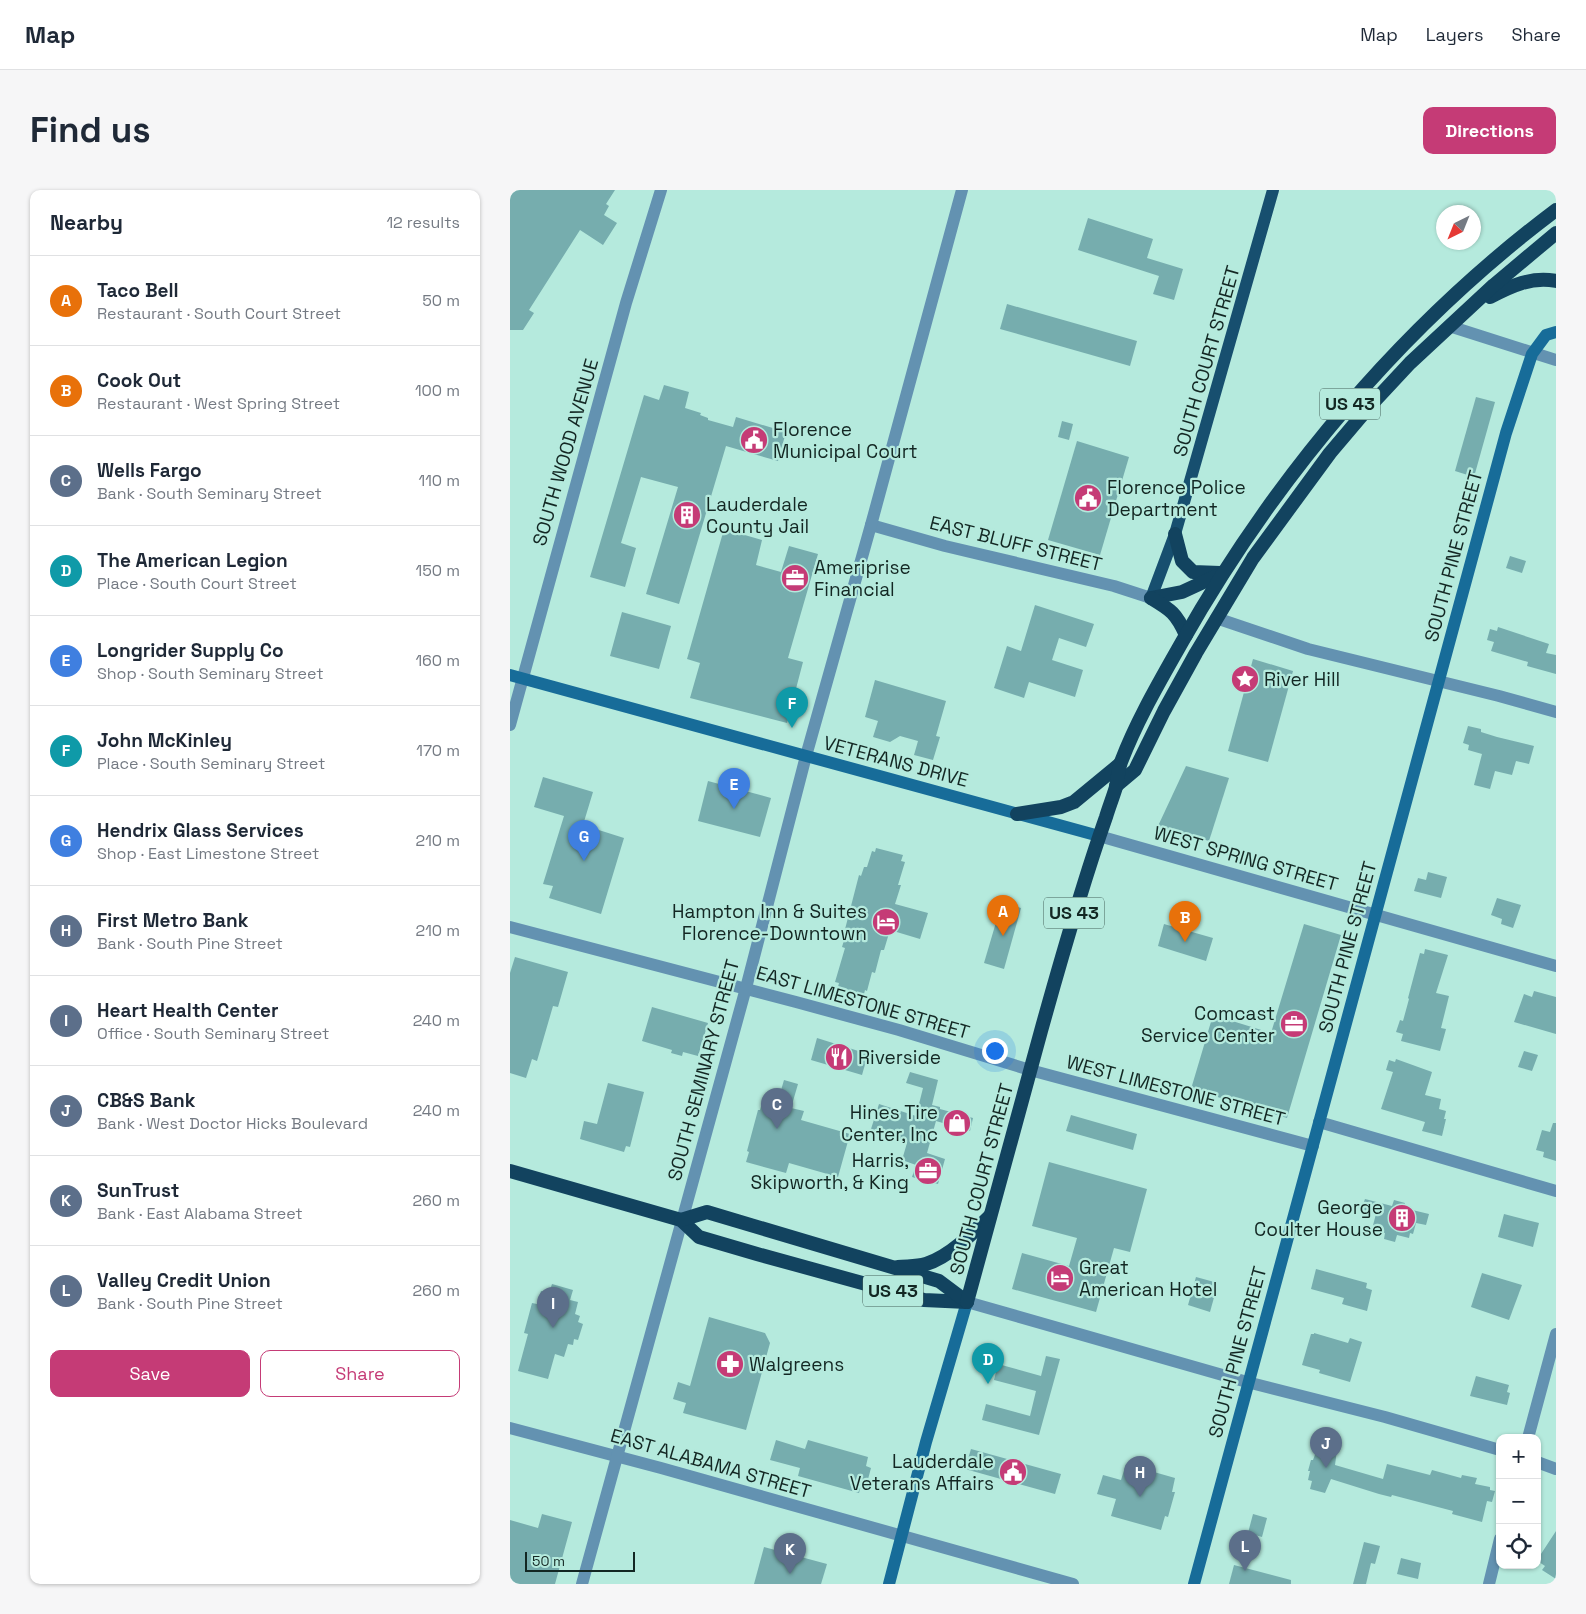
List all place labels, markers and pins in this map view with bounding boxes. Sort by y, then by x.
place label: Florence Municipal Court [773,417,918,464]
public building icon: Florence Municipal Court [739,425,769,455]
place label: Florence Police Department [1107,475,1246,522]
public building icon: Florence Police Department [1073,483,1103,513]
place label: Lauderdale County Jail [706,492,809,539]
building icon: Lauderdale County Jail [672,500,702,530]
place label: Ameriprise Financial [814,555,911,602]
office icon: Ameriprise Financial [780,563,810,593]
place icon: River Hill [1230,664,1260,694]
place label: River Hill [1264,667,1340,692]
pin: F [776,687,808,728]
pin: E [718,768,750,809]
pin: G [568,820,600,861]
pin: A [987,895,1019,936]
place label: Hampton Inn & Suites Florence-Downtown [672,899,867,946]
pin: B [1169,901,1201,942]
hotel icon: Hampton Inn & Suites Florence-Downtown [871,907,901,937]
place label: Comcast Service Center [1141,1001,1275,1048]
office icon: Comcast Service Center [1279,1009,1309,1039]
restaurant icon: Riverside [824,1042,854,1072]
place label: Riverside [858,1045,941,1070]
pin: C [761,1088,793,1129]
place label: Hines Tire Center, Inc [841,1100,938,1147]
shop icon: Hines Tire Center, Inc [942,1108,972,1138]
place label: Harris, Skipworth, & King [751,1148,909,1195]
office icon: Harris, Skipworth, & King [913,1156,943,1186]
place label: George Coulter House [1254,1195,1383,1242]
building icon: George Coulter House [1387,1203,1417,1233]
place label: Great American Hotel [1079,1255,1217,1302]
hotel icon: Great American Hotel [1045,1263,1075,1293]
pin: I [537,1287,569,1328]
pin: D [972,1343,1004,1384]
pharmacy icon: Walgreens [715,1349,745,1379]
place label: Walgreens [749,1352,844,1377]
pin: J [1310,1427,1342,1468]
place label: Lauderdale Veterans Affairs [850,1449,994,1496]
pin: H [1124,1456,1156,1497]
public building icon: Lauderdale Veterans Affairs [998,1457,1028,1487]
pin: L [1229,1530,1261,1571]
pin: K [774,1533,806,1574]

